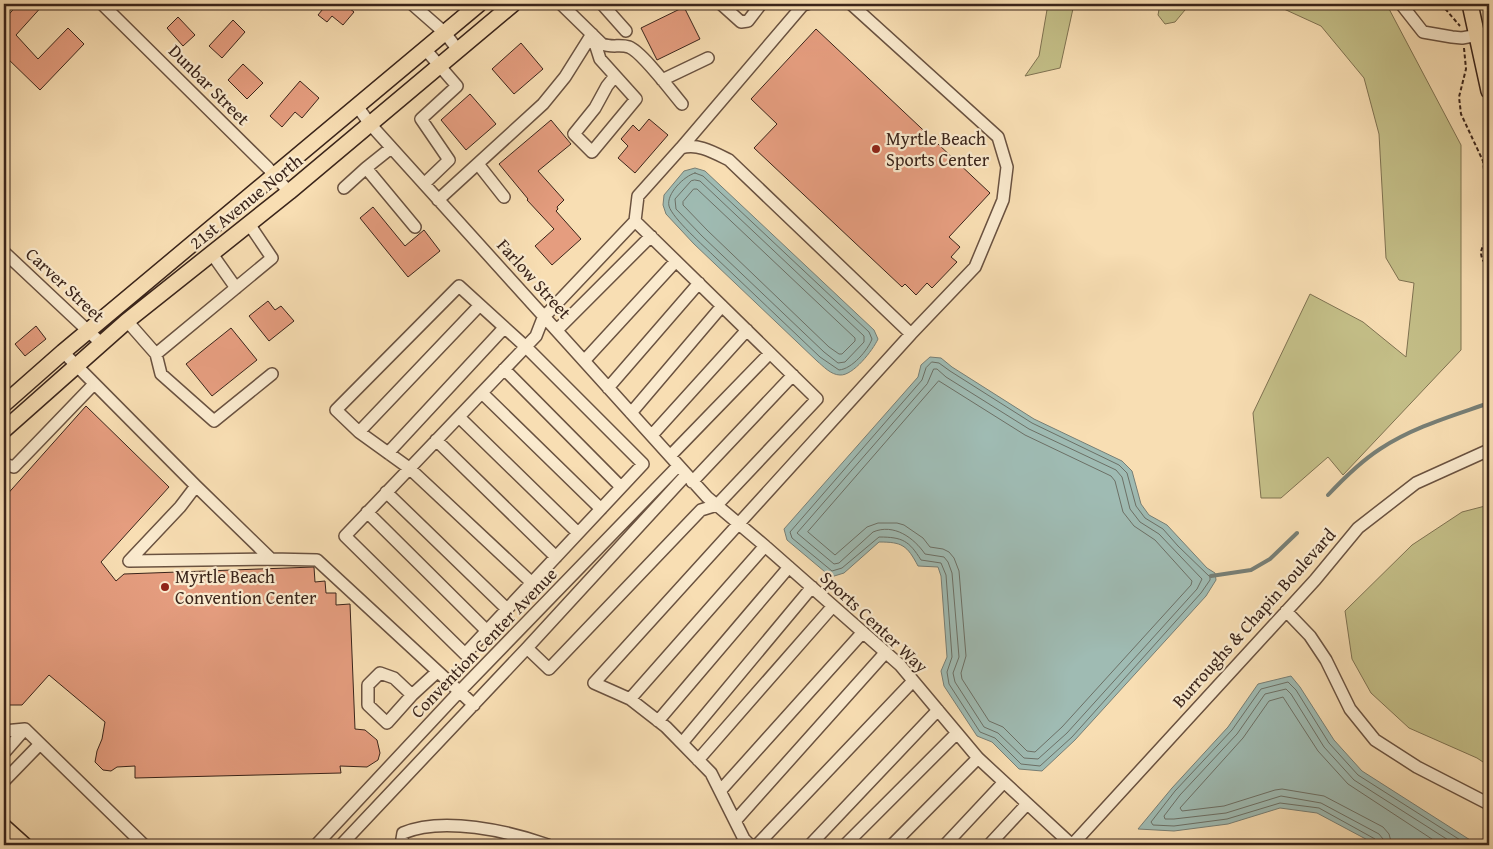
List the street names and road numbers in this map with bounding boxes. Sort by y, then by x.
street label: Dunbar Street [162,38,257,132]
street label: 21st Avenue North [183,147,308,256]
street label: Farlow Street [491,232,578,325]
street label: Carver Street [20,241,111,329]
street label: Burroughs & Chapin Boulevard [1165,522,1342,713]
street label: Convention Center Avenue [404,561,563,724]
street label: Sports Center Way [814,564,934,679]

